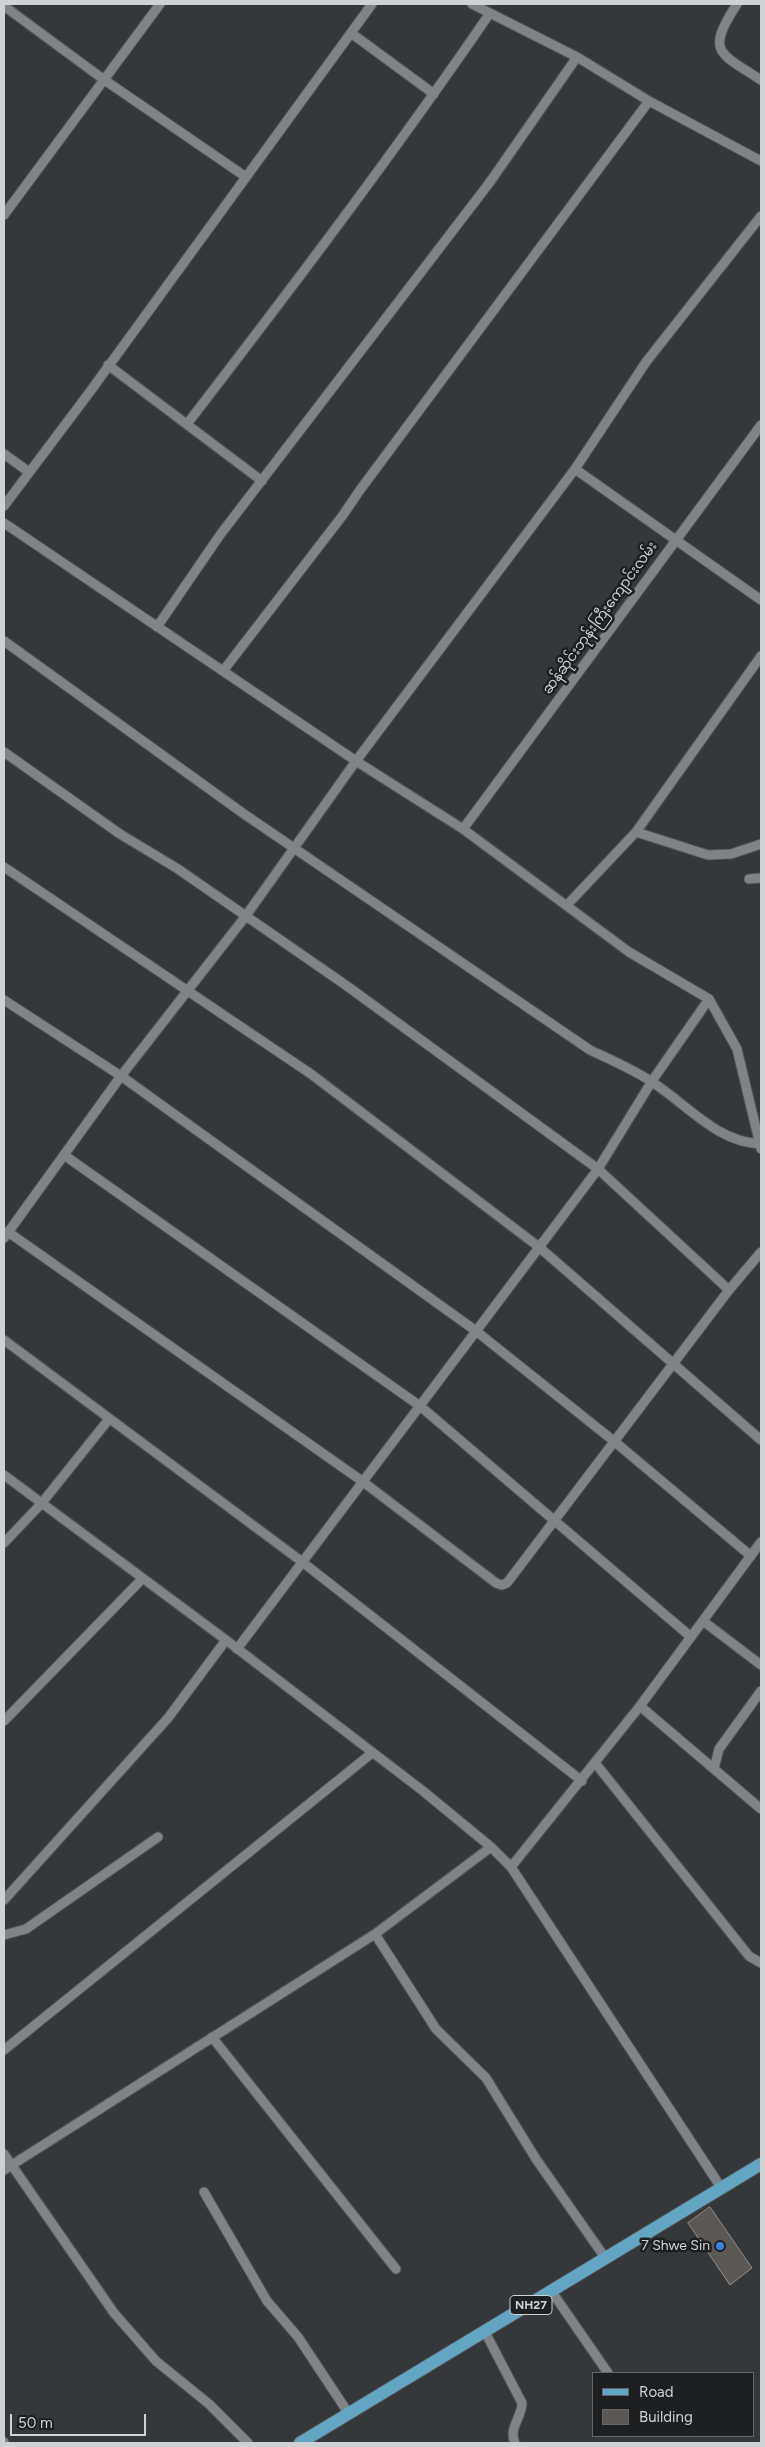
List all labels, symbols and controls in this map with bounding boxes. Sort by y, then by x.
street label: ဆန်ဆိုင်းဘုန်းကြီးကျောင်းလမ်း [539,539,661,697]
place label: 7 Shwe Sin [641,2238,710,2254]
marker: 7 Shwe Sin [714,2240,726,2252]
road number: NH27 [510,2296,552,2314]
legend [592,2372,755,2437]
text: Road [639,2383,674,2401]
scale bar [12,2404,149,2436]
text: Building [639,2408,693,2426]
text: 50 m [18,2414,53,2432]

